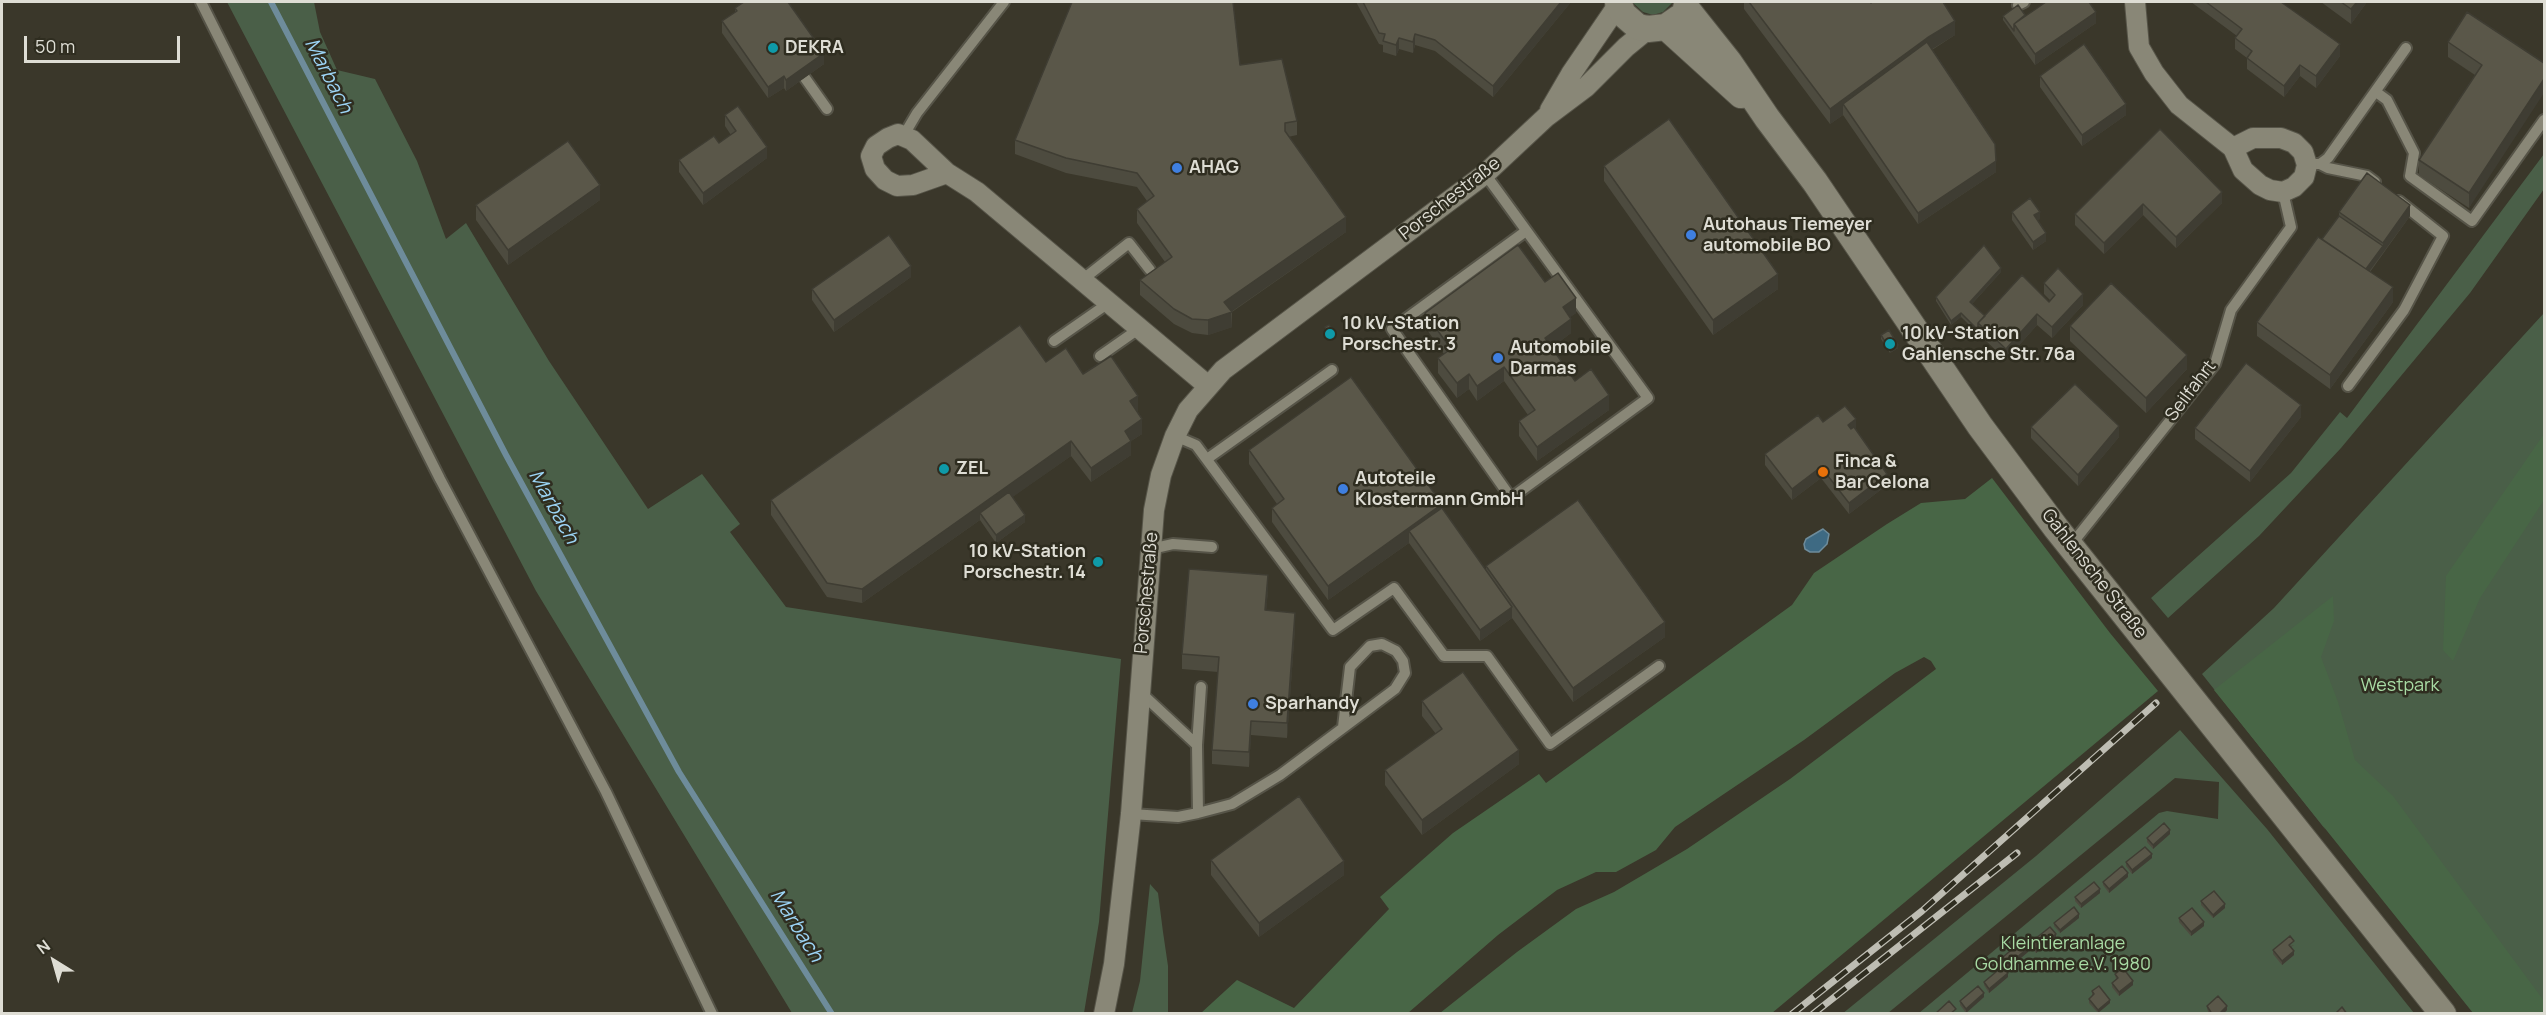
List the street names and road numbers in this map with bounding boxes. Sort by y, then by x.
street label: Porschestraße [1395,153,1505,245]
street label: Seilfahrt [2161,356,2221,426]
street label: Gahlensche Straße [2037,505,2151,643]
street label: Porschestraße [1131,531,1163,655]

